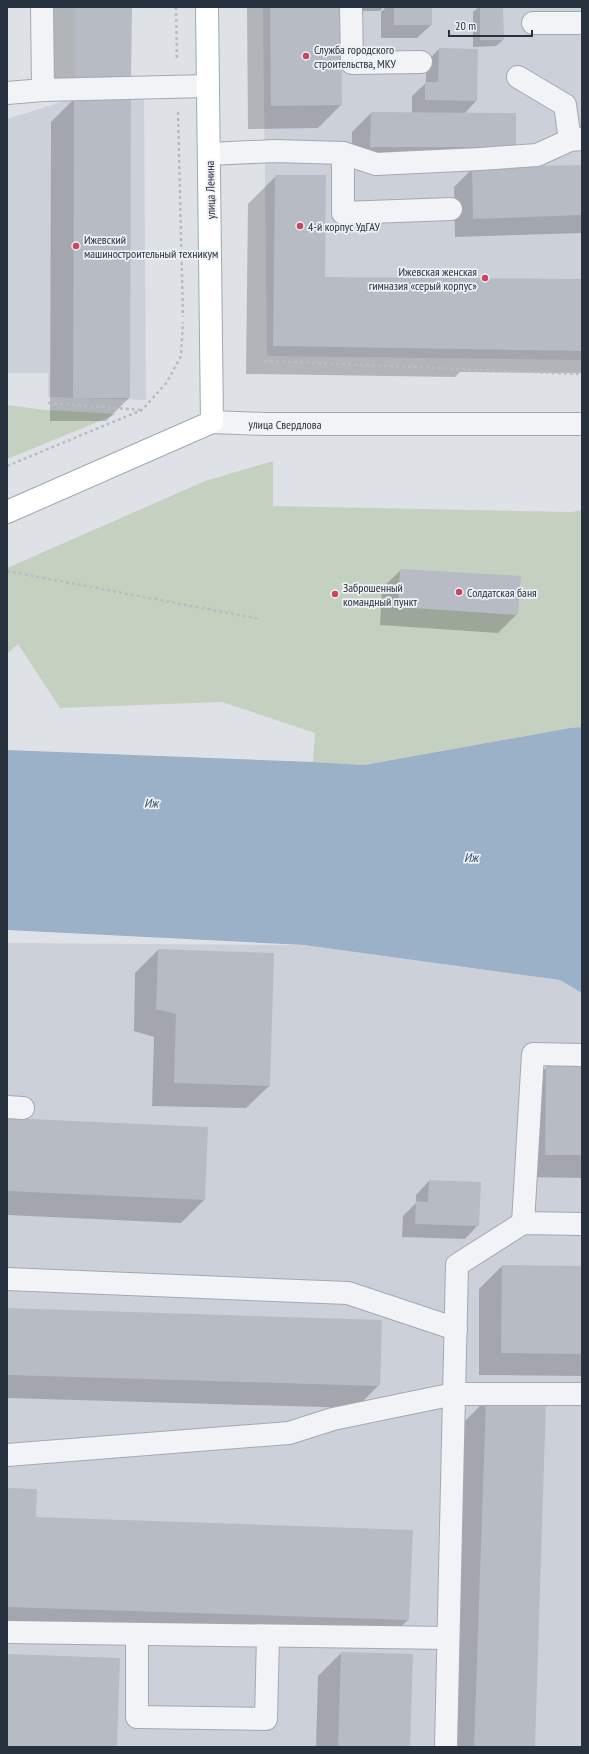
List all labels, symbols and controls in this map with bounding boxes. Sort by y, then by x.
scale bar [449,12,532,38]
text: 20 m [455,18,476,33]
place label: Служба городского строительства, МКУ [314,42,397,71]
marker: Служба городского строительства, МКУ [301,51,311,61]
street label: улица Ленина [202,160,218,219]
place label: 4-й корпус УдГАУ [308,219,380,234]
marker: 4-й корпус УдГАУ [295,221,305,231]
place label: Ижевский машиностроительный техникум [84,232,218,261]
marker: Ижевский машиностроительный техникум [71,241,81,251]
place label: Ижевская женская гимназия «серый корпус» [369,264,477,293]
marker: Ижевская женская гимназия «серый корпус» [480,273,490,283]
street label: улица Свердлова [248,416,322,432]
place label: Заброшенный командный пункт [343,580,417,609]
place label: Солдатская баня [467,585,537,600]
marker: Солдатская баня [454,587,464,597]
marker: Заброшенный командный пункт [330,589,340,599]
water label: Иж [144,794,160,812]
water label: Иж [464,849,480,866]

